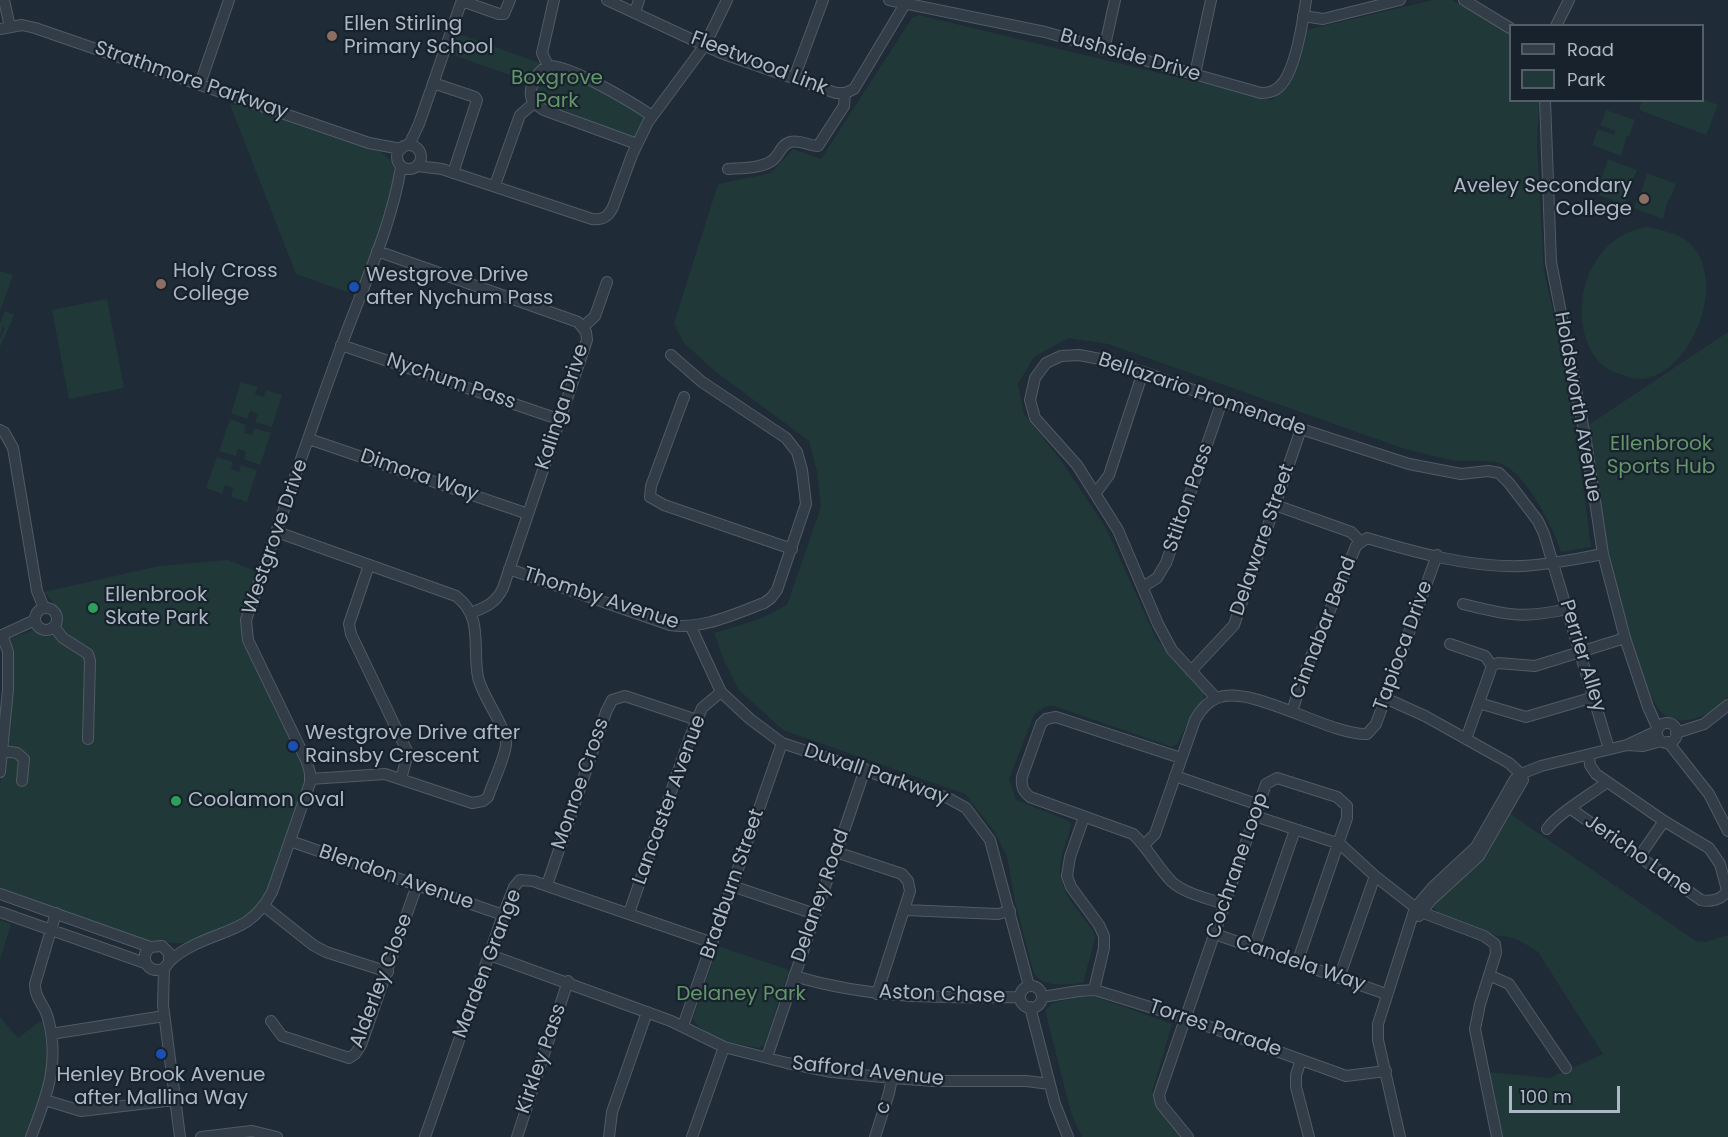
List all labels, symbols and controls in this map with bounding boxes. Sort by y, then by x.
place label: Ellen Stirling Primary School [344,13,493,60]
street label: Bushside Drive [1057,24,1203,88]
legend [1509,24,1704,102]
street label: Fleetwood Link [687,27,831,101]
marker: Ellen Stirling Primary School [325,29,339,43]
street label: Strathmore Parkway [91,37,291,125]
text: Road [1567,37,1614,62]
park label: Boxgrove Park [511,67,603,114]
text: Park [1567,67,1606,92]
place label: Aveley Secondary College [1453,175,1632,222]
marker: Aveley Secondary College [1637,192,1651,206]
place label: Holy Cross College [173,260,278,307]
place label: Westgrove Drive after Nychum Pass [366,264,554,311]
marker: Holy Cross College [154,277,168,291]
marker: Westgrove Drive after Nychum Pass [347,280,361,294]
street label: Holdsworth Avenue [1548,310,1606,504]
street label: Kalinga Drive [531,341,595,473]
street label: Bellazario Promenade [1095,348,1309,442]
street label: Nychum Pass [383,349,519,415]
park label: Ellenbrook Sports Hub [1607,433,1715,480]
street label: Stilton Pass [1159,441,1219,555]
street label: Dimora Way [357,445,481,507]
street label: Westgrove Drive [238,456,314,618]
street label: Delaware Street [1226,461,1300,619]
street label: Cinnabar Bend [1286,554,1362,702]
street label: Thomby Avenue [520,563,682,635]
street label: Tapioca Drive [1369,578,1439,714]
place label: Ellenbrook Skate Park [105,584,208,631]
street label: Perrier Alley [1554,597,1610,715]
marker: Ellenbrook Skate Park [86,601,100,615]
street label: Lancaster Avenue [628,712,712,888]
street label: Monroe Cross [547,715,615,853]
place label: Westgrove Drive after Rainsby Crescent [305,722,520,769]
marker: Westgrove Drive after Rainsby Crescent [286,739,300,753]
street label: Duvall Parkway [801,739,951,811]
place label: Coolamon Oval [188,789,344,813]
street label: Cochrane Loop [1202,790,1274,942]
marker: Coolamon Oval [169,794,183,808]
street label: Bradburn Street [696,806,770,962]
street label: Jericho Lane [1580,810,1696,902]
street label: Delaney Road [787,826,855,966]
street label: Blendon Avenue [316,840,476,916]
street label: Marden Grange [449,886,527,1042]
street label: Alderley Close [345,911,419,1051]
street label: Candela Way [1232,931,1368,997]
street label: Aston Chase [878,981,1006,1009]
park label: Delaney Park [676,983,806,1007]
street label: Torres Parade [1146,995,1284,1063]
street label: Kirkley Pass [512,1001,572,1117]
marker: Henley Brook Avenue after Mallina Way [154,1047,168,1061]
street label: Safford Avenue [791,1052,945,1092]
place label: Henley Brook Avenue after Mallina Way [56,1064,266,1111]
scale bar [1512,1074,1623,1112]
text: 100 m [1520,1084,1572,1109]
street label: c [871,1098,897,1118]

